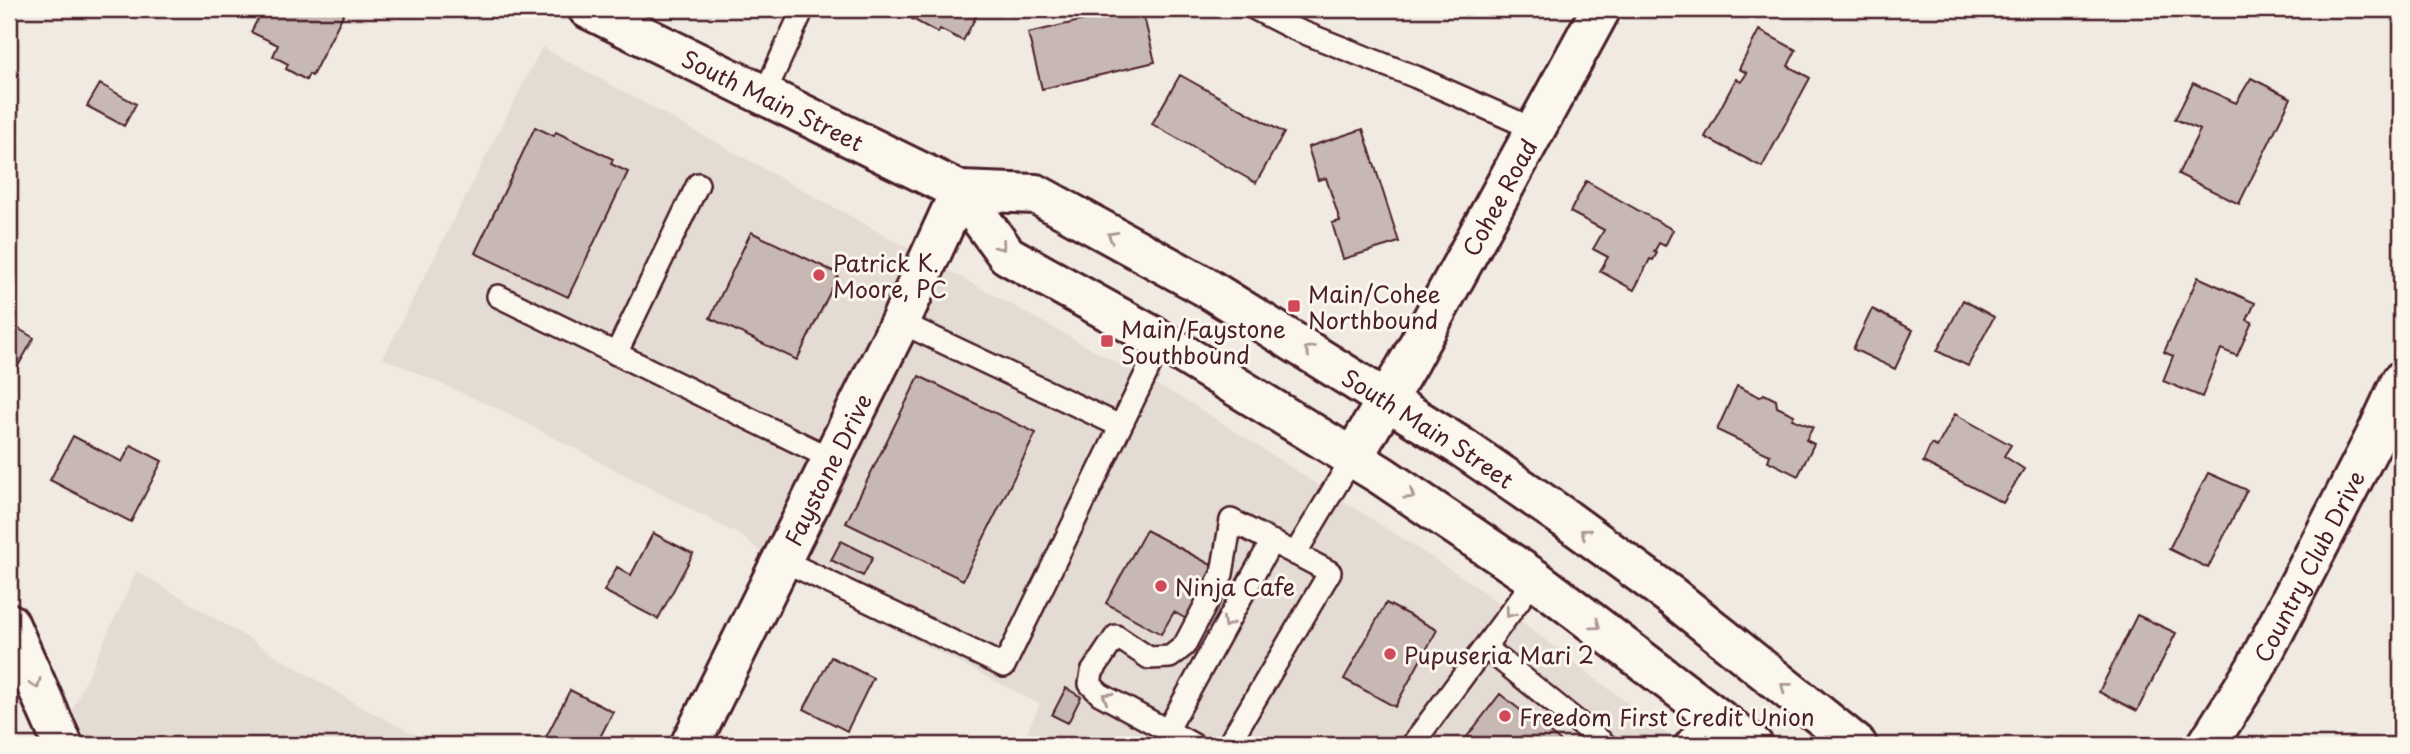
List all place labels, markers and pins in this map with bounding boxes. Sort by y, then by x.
place label: Patrick K. Moore, PC [833,245,947,306]
marker: Patrick K. Moore, PC [811,267,827,283]
place label: Main/Cohee Northbound [1308,276,1441,337]
marker: Main/Cohee Northbound [1286,298,1302,314]
place label: Main/Faystone Southbound [1121,311,1286,372]
marker: Main/Faystone Southbound [1099,333,1115,349]
place label: Ninja Cafe [1175,569,1295,604]
marker: Ninja Cafe [1153,578,1169,594]
place label: Pupuseria Mari 2 [1404,637,1594,672]
marker: Pupuseria Mari 2 [1382,646,1398,662]
place label: Freedom First Credit Union [1519,699,1815,734]
marker: Freedom First Credit Union [1497,708,1513,724]

